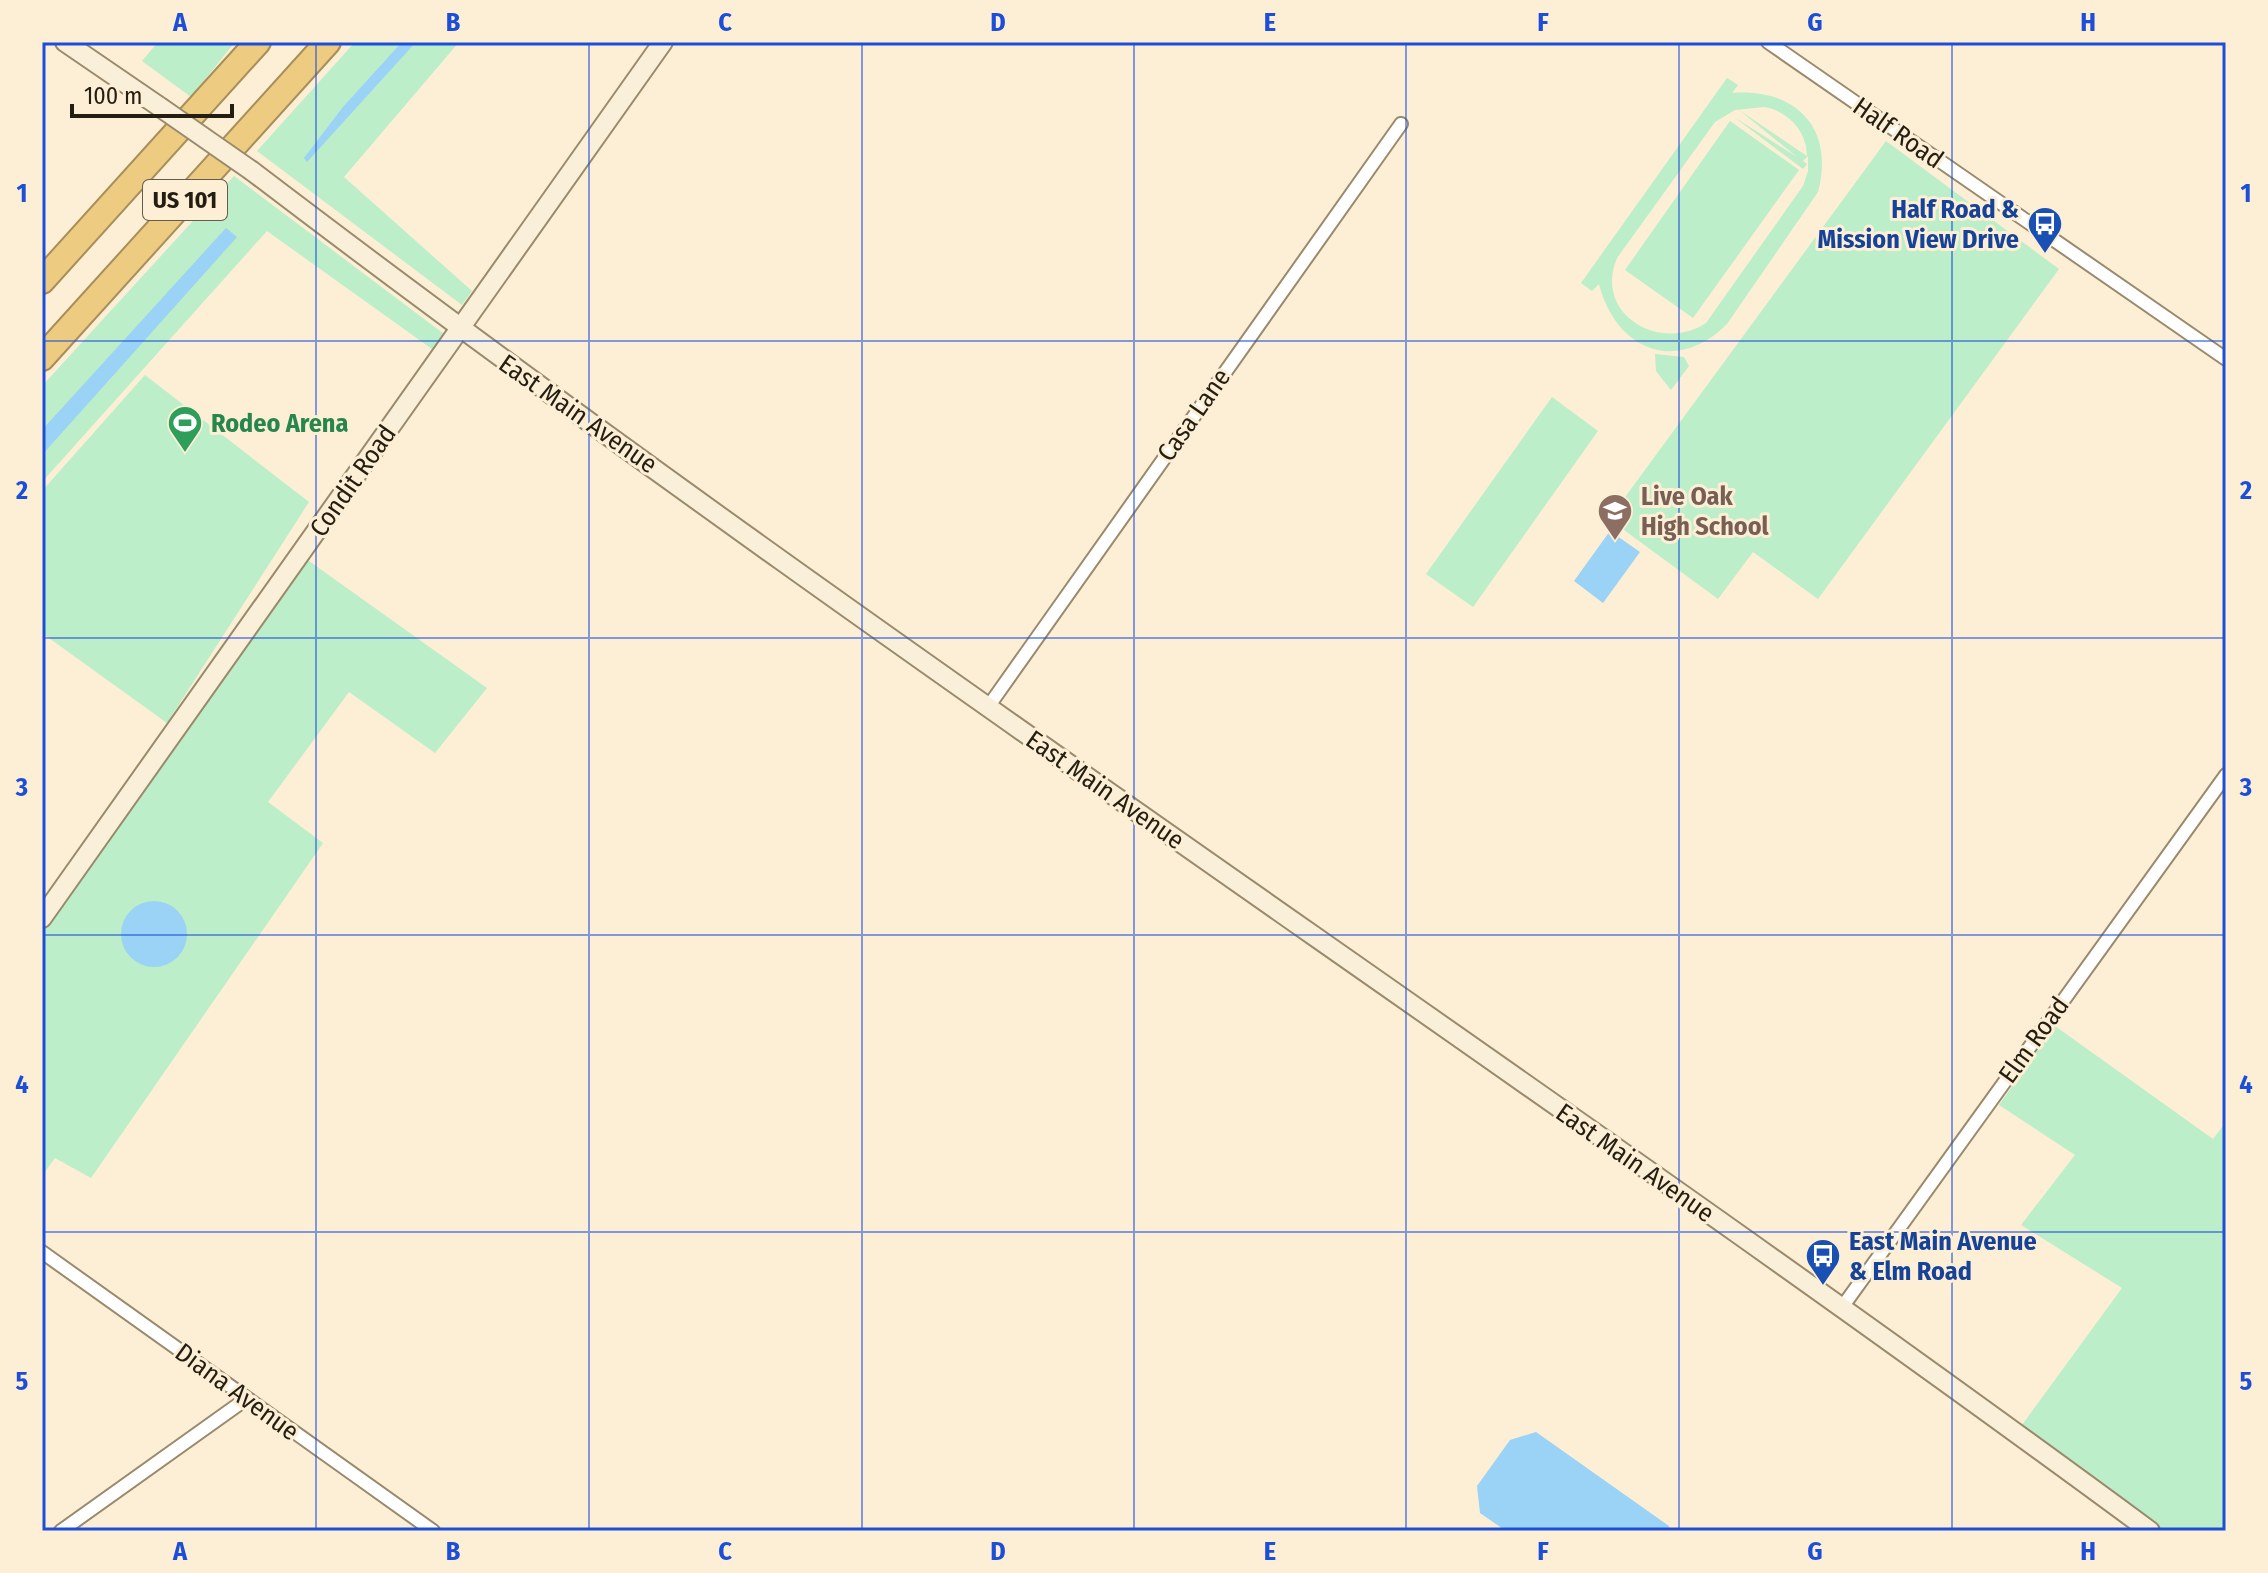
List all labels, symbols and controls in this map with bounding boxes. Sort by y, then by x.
text: A [172,7,188,38]
text: B [446,7,461,38]
text: C [718,7,732,38]
text: D [990,7,1006,38]
text: E [1264,7,1276,38]
text: F [1537,7,1549,38]
text: G [1807,7,1823,38]
text: H [2080,7,2096,38]
scale bar [72,68,232,118]
text: 100 m [84,82,142,110]
street label: Half Road [1847,91,1949,175]
text: 1 [17,178,28,209]
text: 1 [2241,178,2252,209]
road number: US 101 [143,180,227,220]
place label: Half Road & Mission View Drive [1818,194,2019,255]
bus stop icon: Half Road & Mission View Drive [2026,205,2064,255]
street label: East Main Avenue [493,348,663,480]
street label: Casa Lane [1151,363,1237,467]
sports icon: Rodeo Arena [166,404,204,454]
place label: Rodeo Arena [211,408,348,439]
street label: Condit Road [303,419,403,543]
text: 2 [15,475,28,506]
text: 2 [2239,475,2252,506]
place label: Live Oak High School [1641,481,1770,542]
school or university icon: Live Oak High School [1596,492,1634,542]
street label: East Main Avenue [1020,724,1190,856]
text: 3 [15,772,28,803]
text: 3 [2239,772,2252,803]
street label: Elm Road [1992,991,2076,1089]
text: 4 [15,1069,29,1100]
text: 4 [2239,1069,2253,1100]
street label: East Main Avenue [1550,1097,1720,1229]
place label: East Main Avenue & Elm Road [1849,1226,2037,1287]
bus stop icon: East Main Avenue & Elm Road [1804,1237,1842,1287]
street label: Diana Avenue [169,1337,305,1447]
text: 5 [16,1366,29,1397]
text: 5 [2240,1366,2253,1397]
text: A [172,1536,188,1567]
text: B [446,1536,461,1567]
text: C [718,1536,732,1567]
text: D [990,1536,1006,1567]
text: E [1264,1536,1276,1567]
text: F [1537,1536,1549,1567]
text: G [1807,1536,1823,1567]
text: H [2080,1536,2096,1567]

